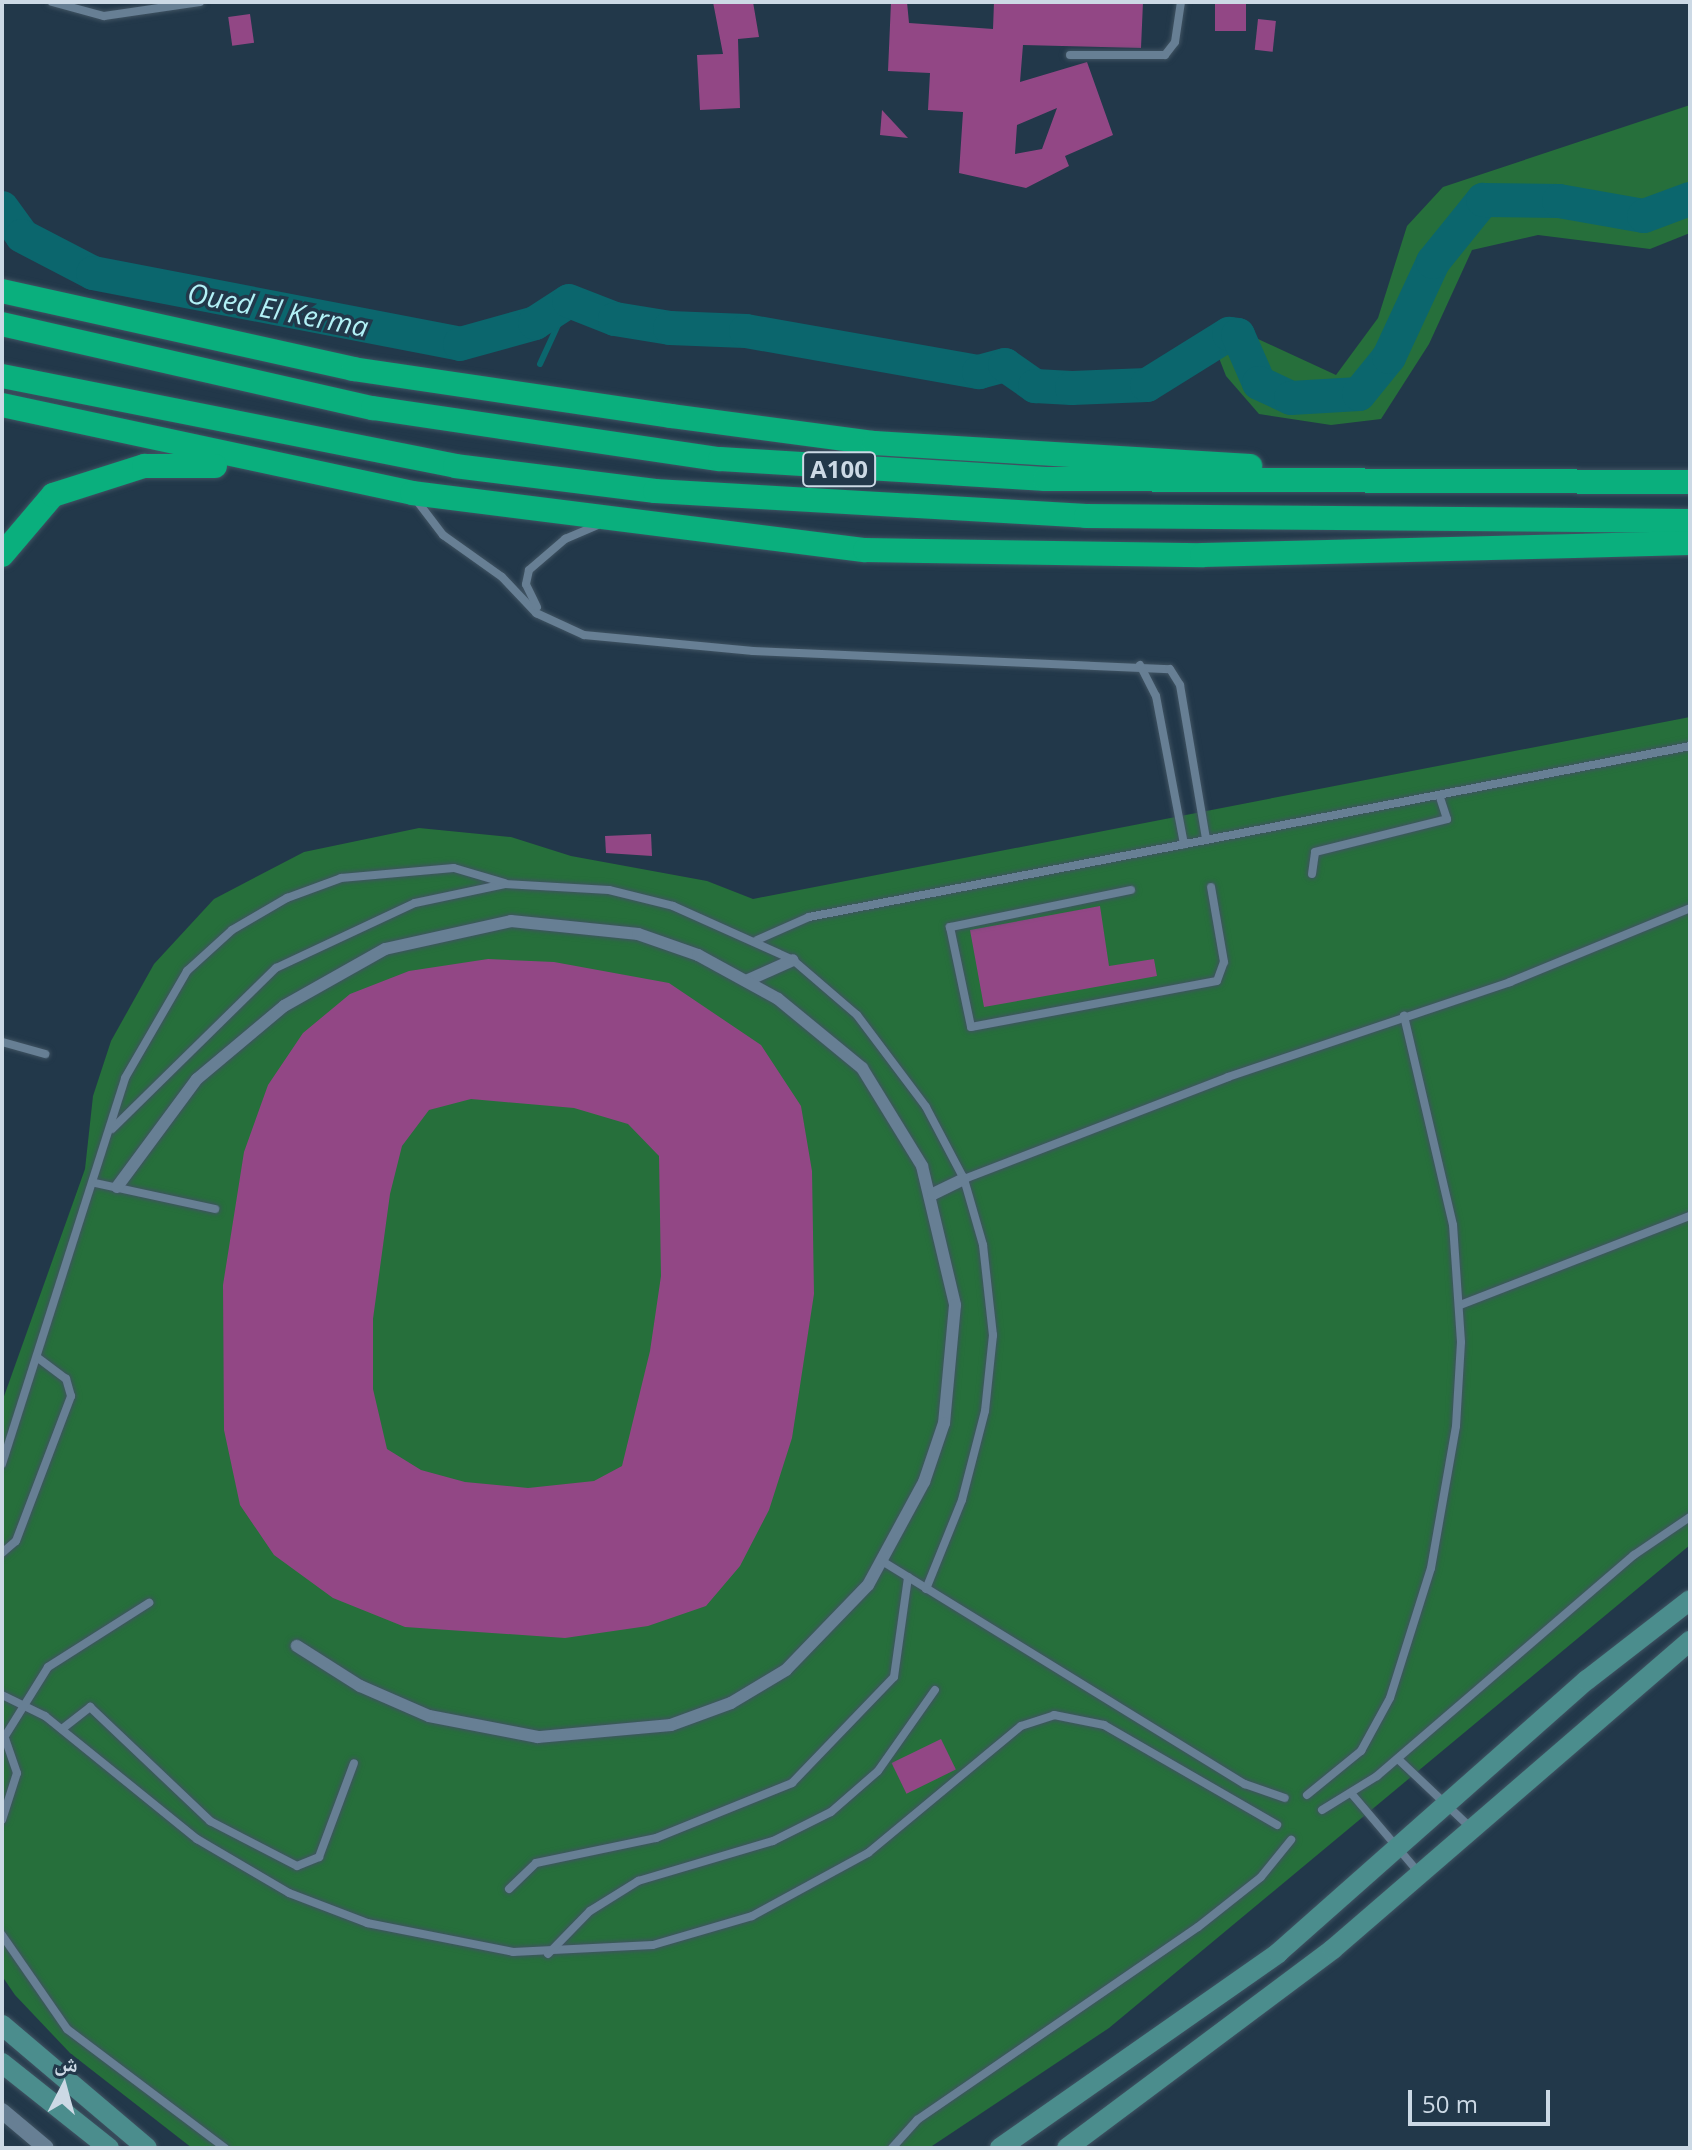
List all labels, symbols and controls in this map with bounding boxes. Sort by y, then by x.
water label: Oued El Kerma [185,275,371,343]
road number: A100 [801,449,877,489]
north arrow [24,2046,104,2126]
text: ش [53,2046,80,2078]
scale bar [1412,2074,1554,2124]
text: 50 m [1422,2087,1478,2120]

